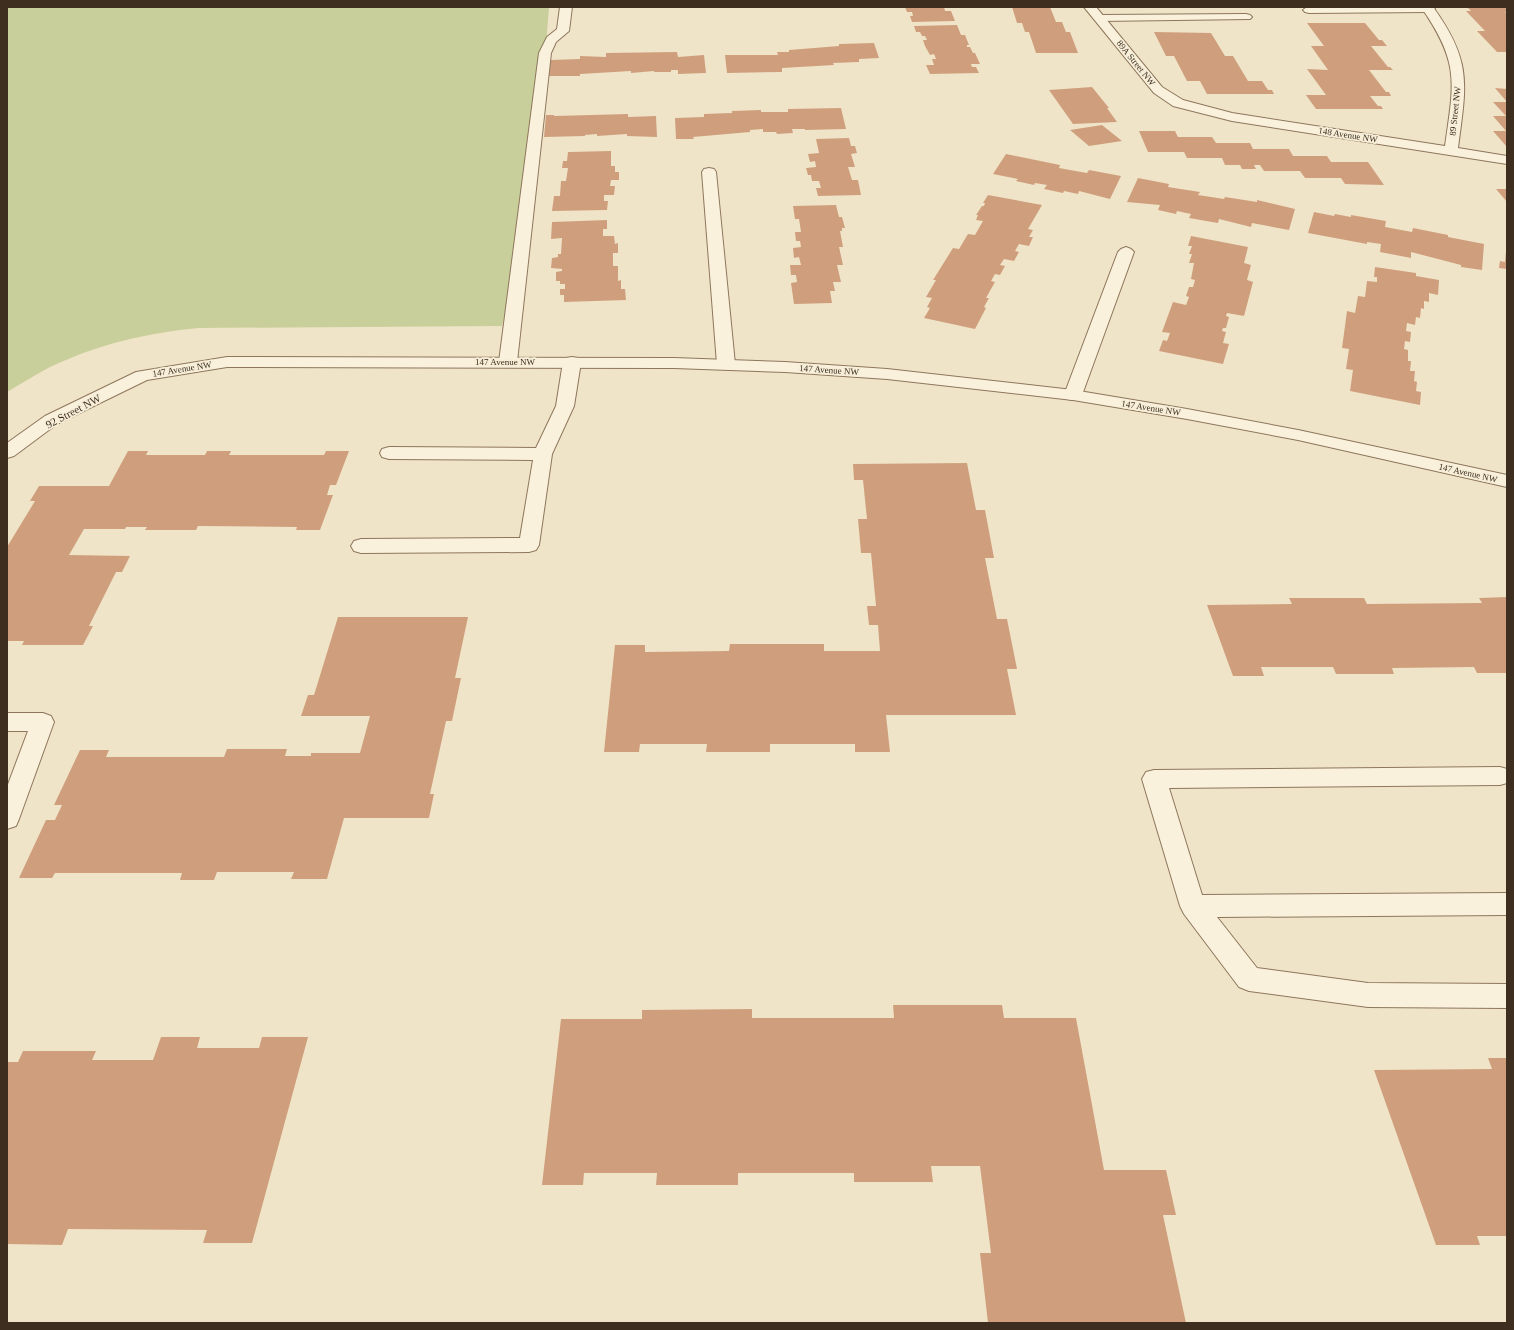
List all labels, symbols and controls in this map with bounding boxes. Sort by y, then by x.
street label: 89A Street NW [1115,38,1158,88]
street label: 89 Street NW [1447,85,1463,136]
street label: 148 Avenue NW [1318,125,1379,145]
street label: 147 Avenue NW [475,357,535,367]
street label: 147 Avenue NW [152,359,213,379]
street label: 147 Avenue NW [799,363,860,377]
street label: 92 Street NW [43,391,103,430]
street label: 147 Avenue NW [1121,398,1182,418]
street label: 147 Avenue NW [1438,461,1499,485]

